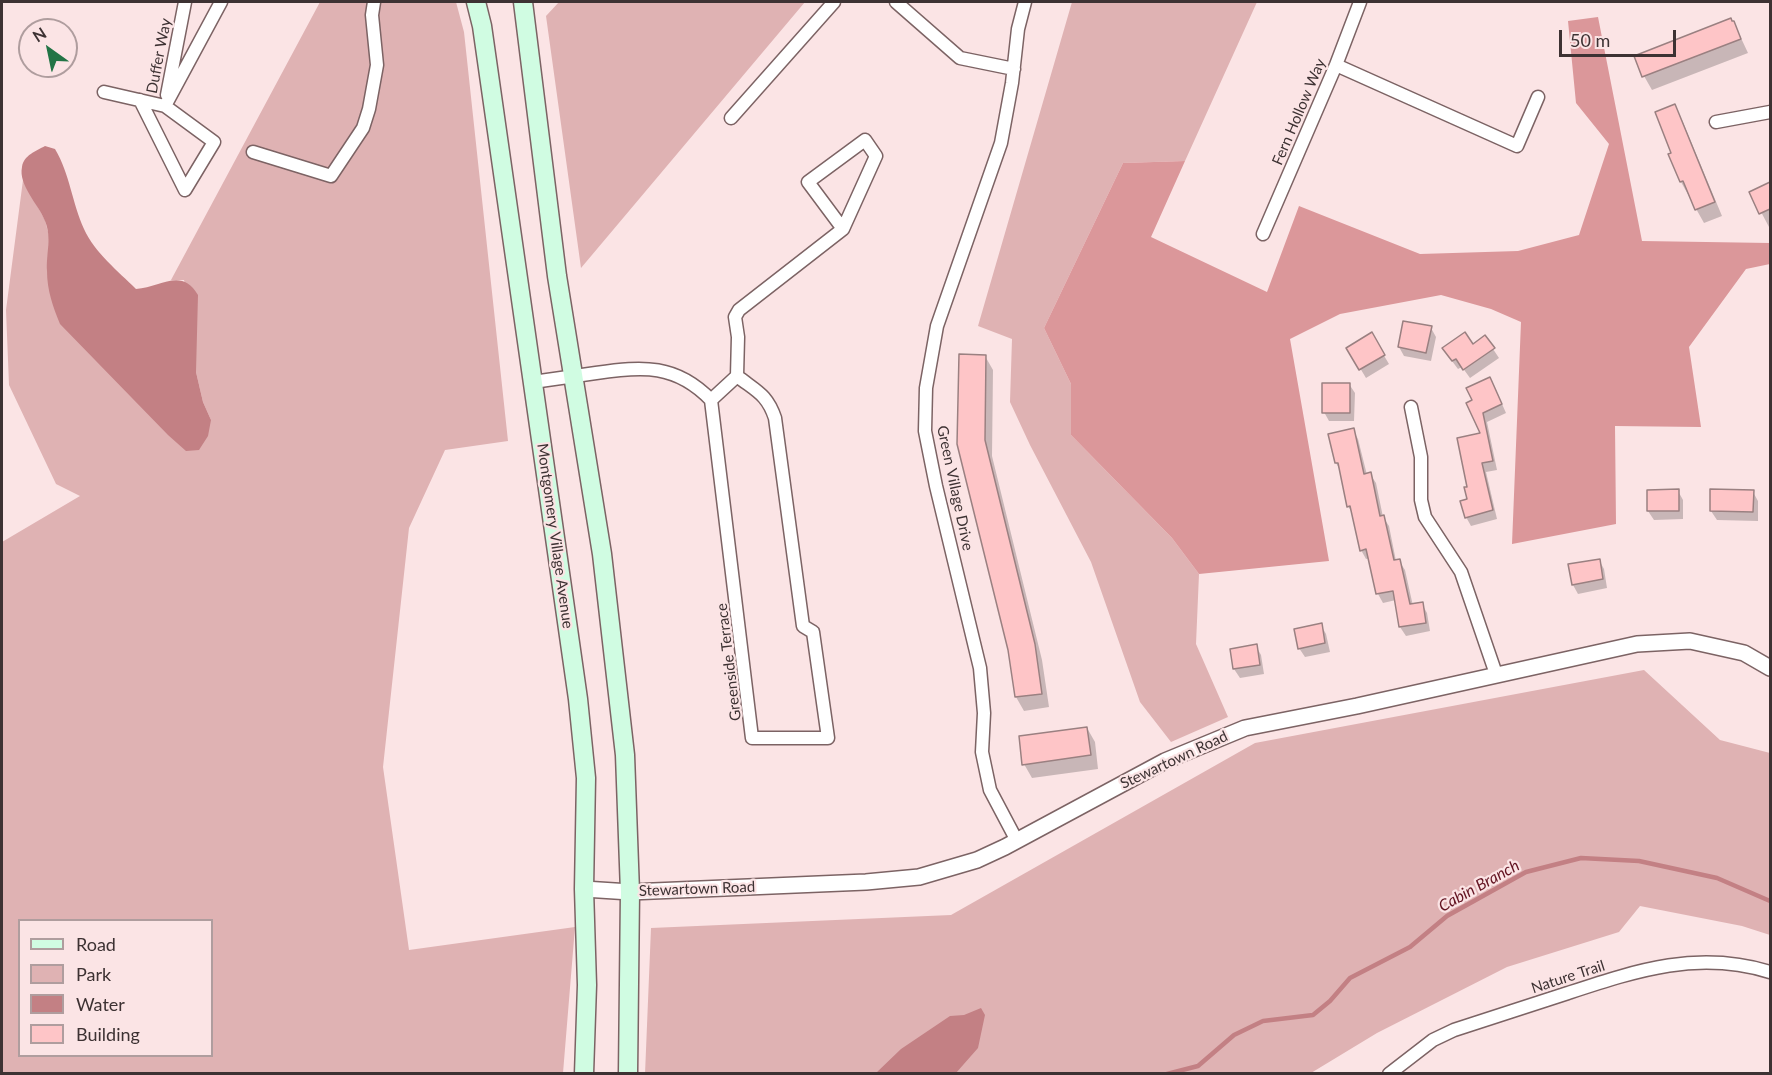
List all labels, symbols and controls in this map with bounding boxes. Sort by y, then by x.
street label: Duffer Way [143,17,175,95]
north arrow [18,18,78,78]
scale bar [1562,18,1679,56]
text: N [29,23,49,45]
text: 50 m [1570,29,1610,51]
street label: Fern Hollow Way [1268,56,1330,168]
street label: Green Village Drive [933,424,977,552]
street label: Montgomery Village Avenue [533,442,577,630]
street label: Greenside Terrace [713,602,745,722]
street label: Stewartown Road [1117,727,1231,793]
water label: Cabin Branch [1435,856,1523,916]
street label: Stewartown Road [638,878,756,900]
legend [18,919,213,1057]
text: Road [76,933,116,955]
street label: Nature Trail [1529,957,1607,997]
text: Park [76,963,111,985]
text: Water [76,993,125,1015]
text: Building [76,1023,140,1045]

